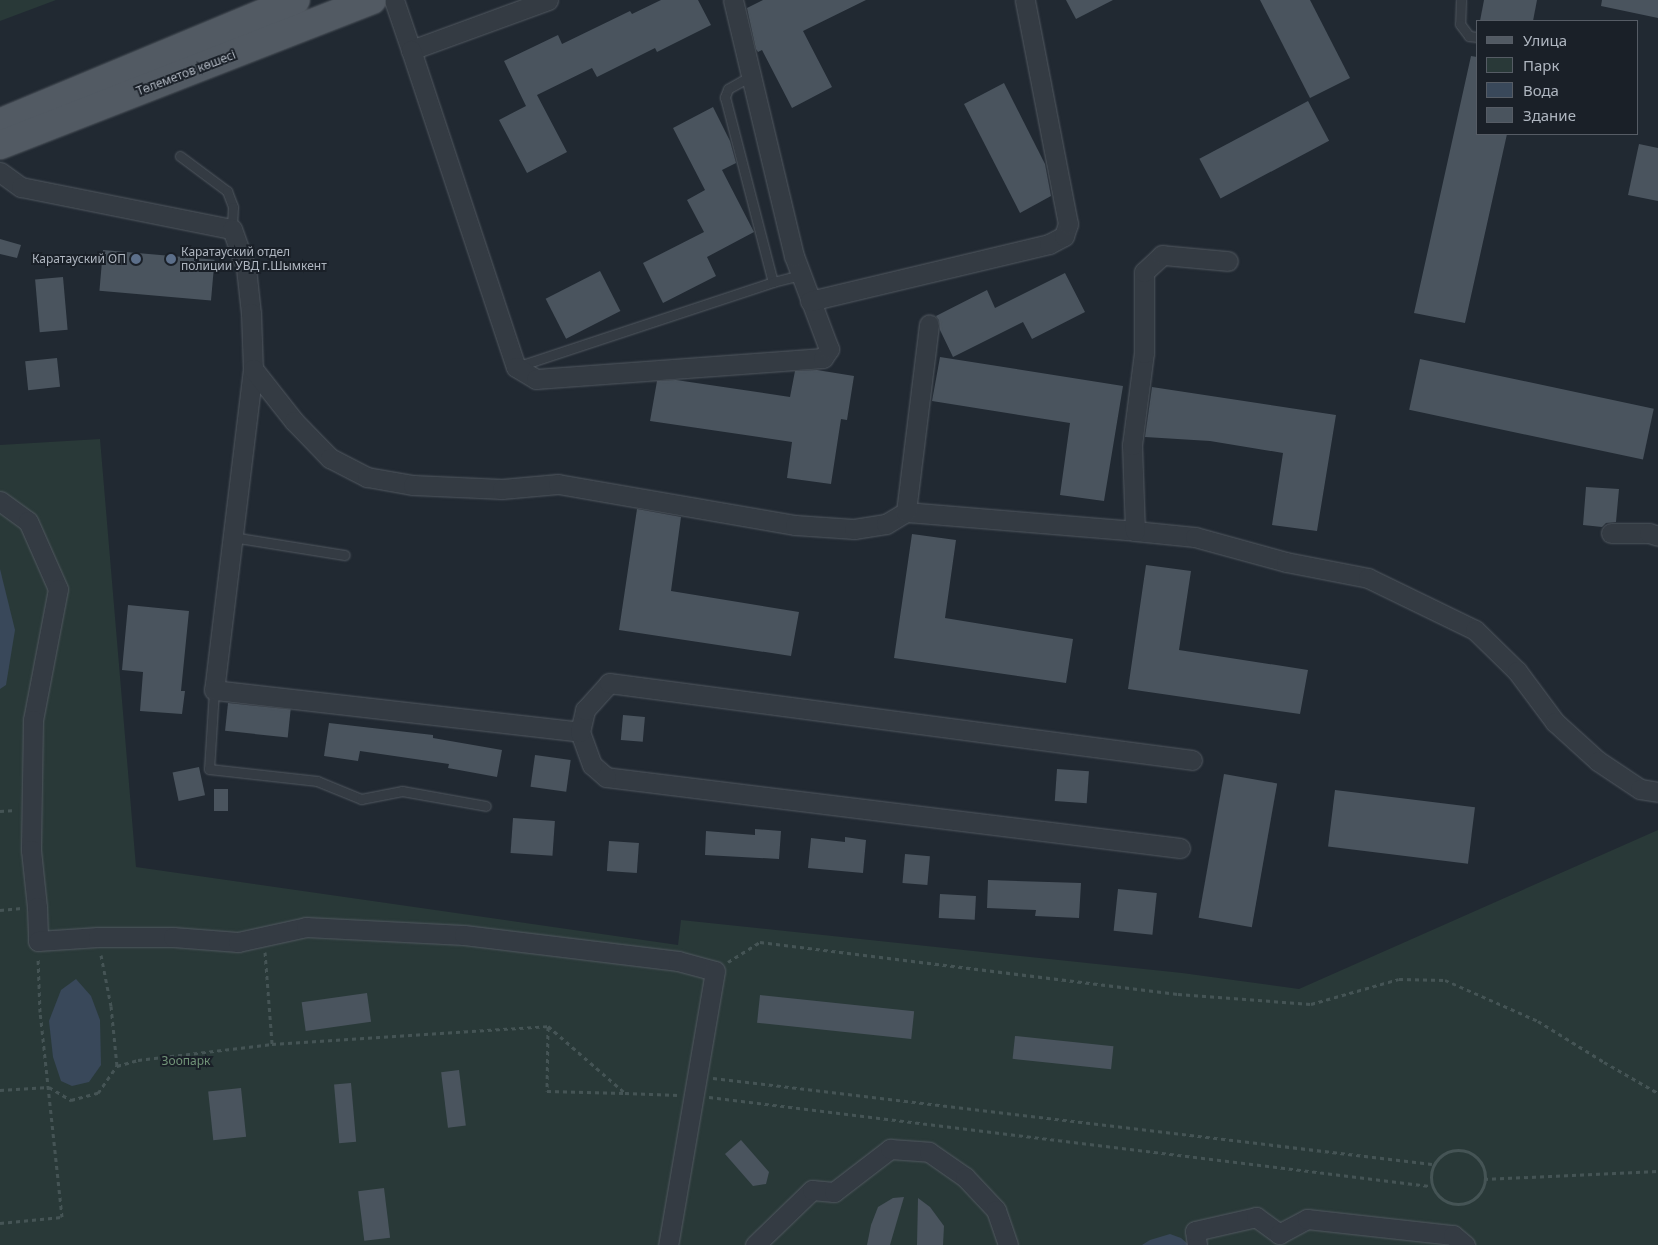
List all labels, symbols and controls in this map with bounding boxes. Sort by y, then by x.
legend [1476,20,1638,135]
text: Улица [1523,30,1567,50]
street label: Төлеметов көшесі [134,47,238,99]
text: Парк [1523,55,1559,75]
text: Вода [1523,80,1559,100]
text: Здание [1523,105,1576,125]
place label: Каратауский отдел полиции УВД г.Шымкент [181,245,327,273]
place label: Каратауский ОП [32,252,126,266]
marker: Каратауский ОП [130,253,142,265]
marker: Каратауский отдел полиции УВД г.Шымкент [165,253,177,265]
park label: Зоопарк [162,1054,210,1068]

